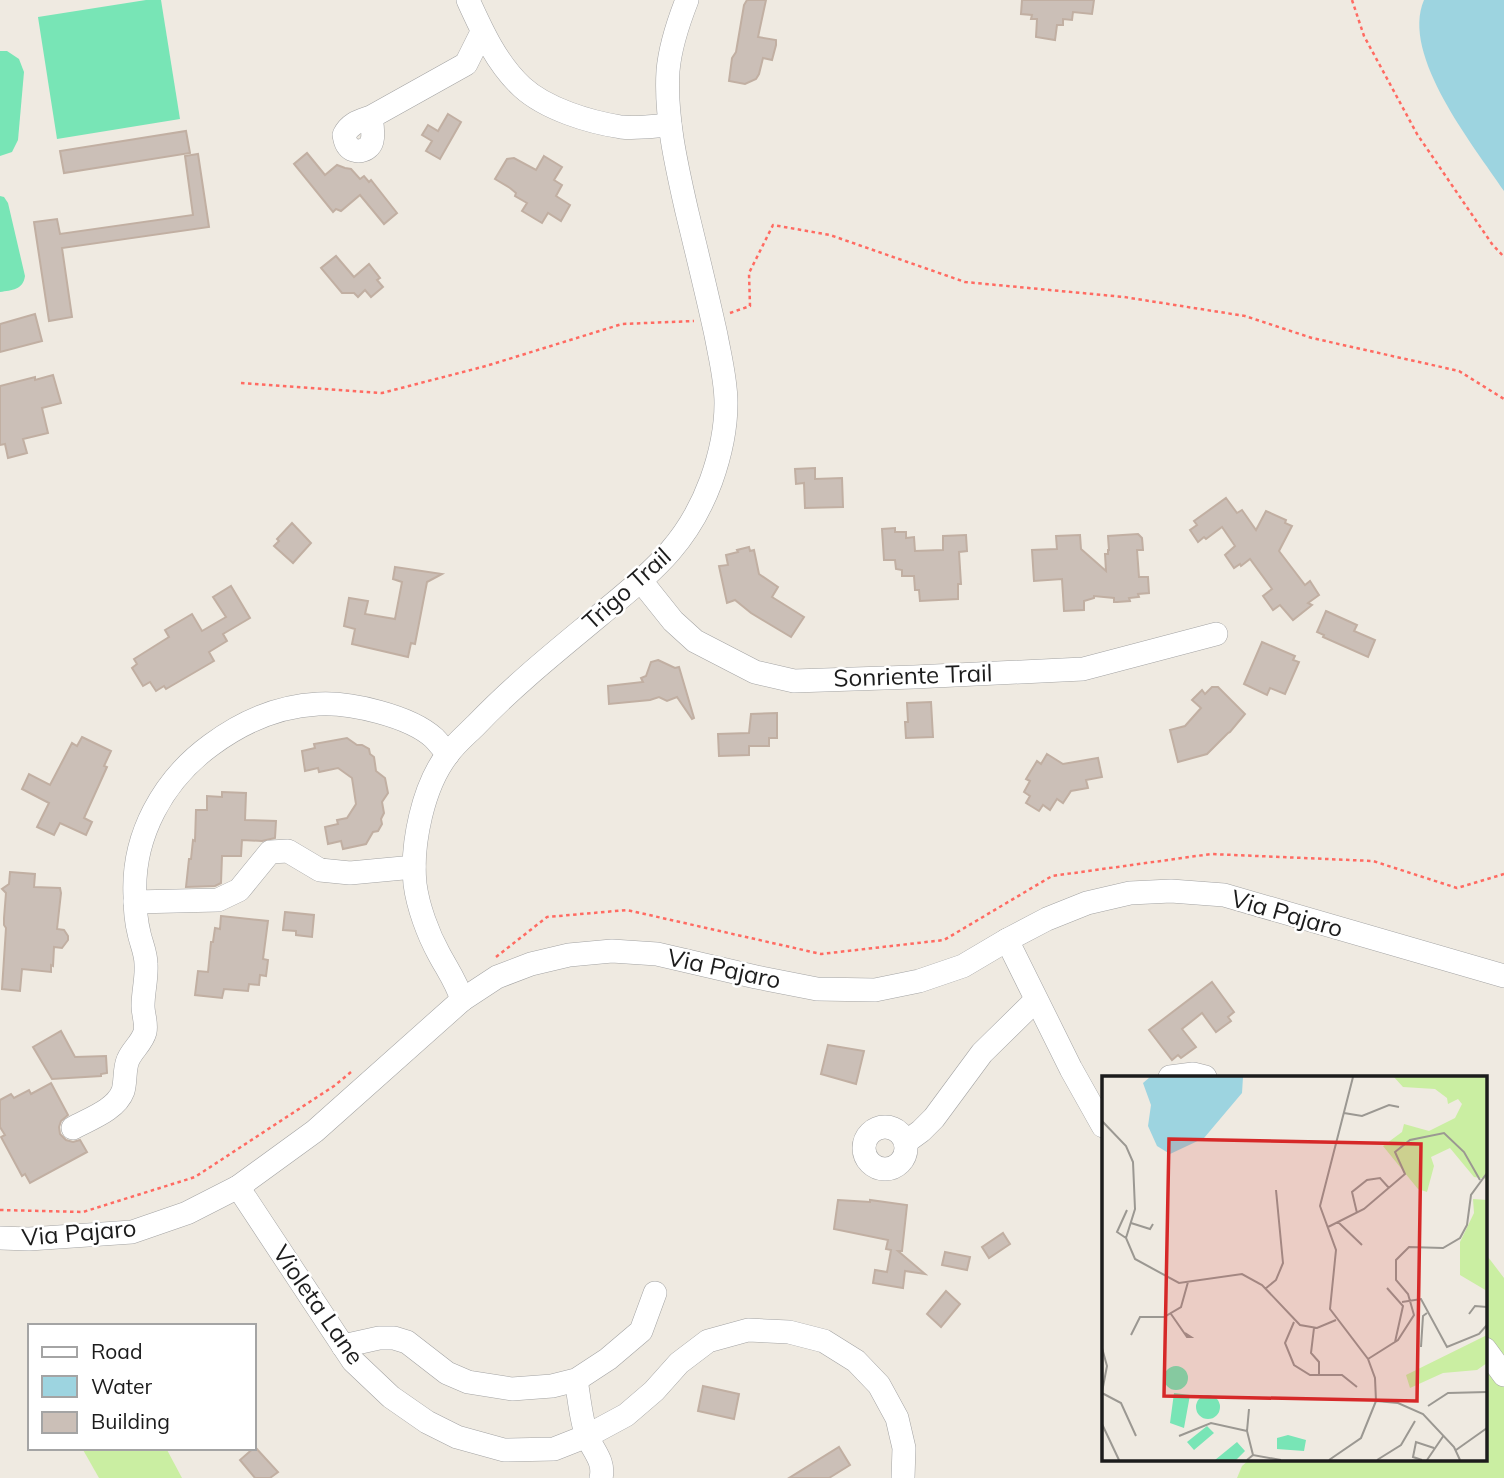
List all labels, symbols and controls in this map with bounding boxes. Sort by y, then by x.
street label: Trigo Trail [576,541,677,636]
street label: Sonriente Trail [833,657,993,693]
street label: Via Pajaro [1228,883,1347,943]
street label: Via Pajaro [665,941,784,995]
inset map [1102,1076,1486,1460]
street label: Via Pajaro [20,1212,137,1252]
street label: Violeta Lane [267,1239,371,1370]
legend [28,1324,256,1450]
text: Road [91,1338,142,1364]
text: Water [91,1373,152,1399]
text: Building [91,1408,170,1434]

